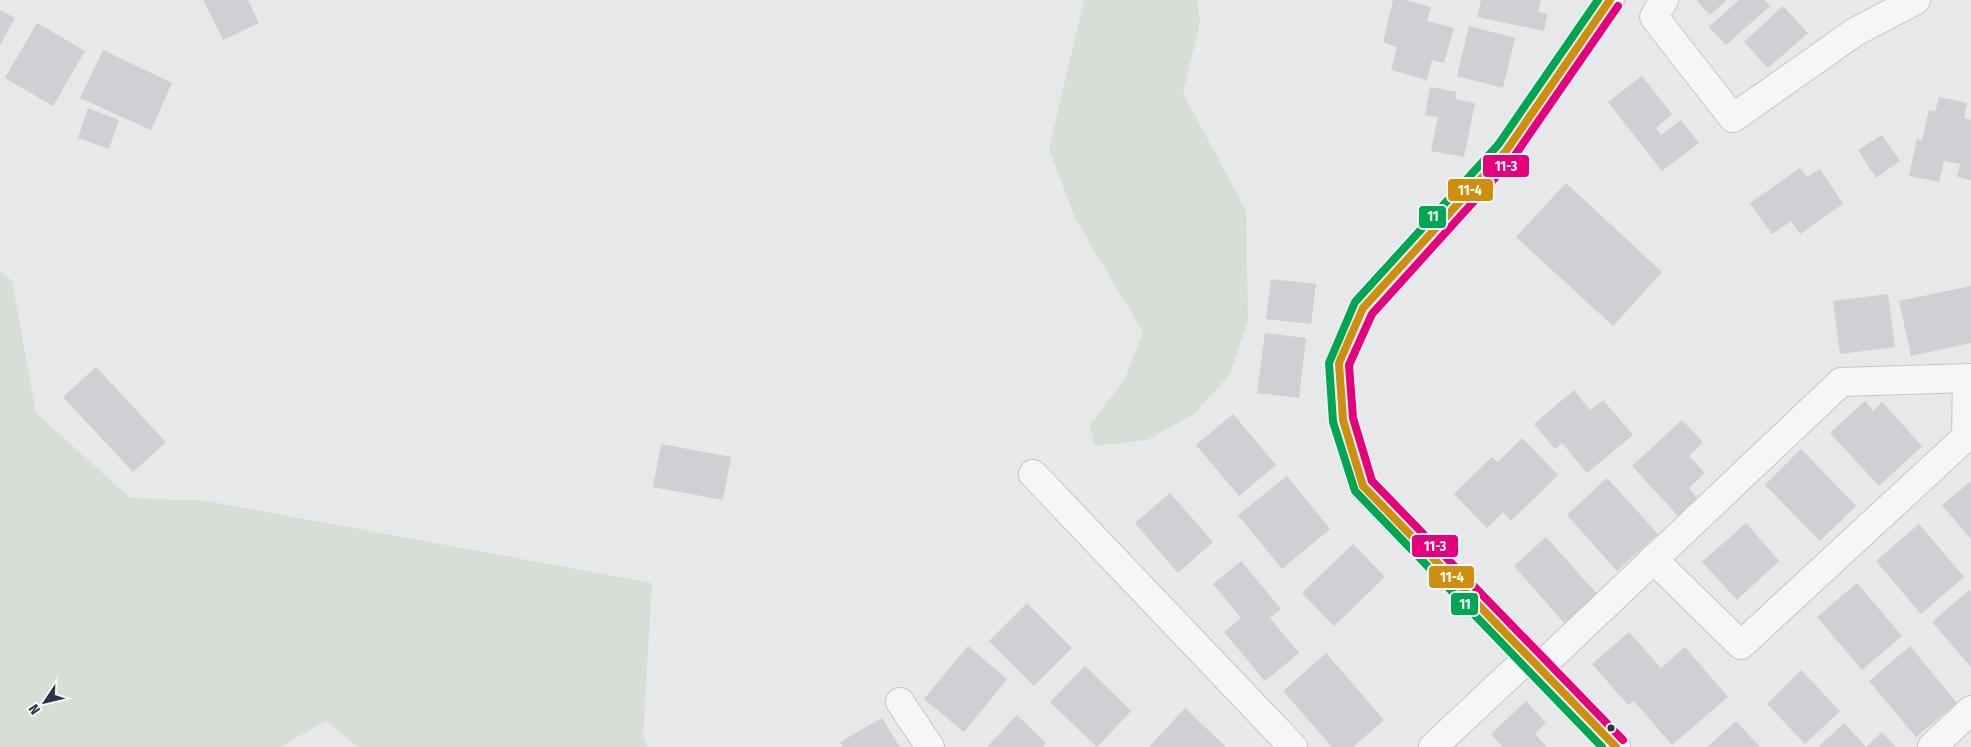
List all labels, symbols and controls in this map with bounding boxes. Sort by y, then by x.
line badge: 11-3 [1482,154,1530,178]
text: 11-3 [1495,158,1518,175]
line badge: 11-4 [1447,178,1494,202]
text: 11-4 [1458,182,1482,199]
line badge: 11 [1418,205,1447,229]
text: 11 [1427,208,1439,225]
line badge: 11-3 [1411,534,1459,558]
text: 11-3 [1424,538,1447,555]
line badge: 11-4 [1428,565,1475,589]
text: 11-4 [1440,569,1464,586]
line badge: 11 [1450,592,1479,616]
text: 11 [1459,596,1471,613]
north arrow [20,677,70,727]
text: N [25,701,44,717]
unlabelled marker [1606,723,1616,733]

